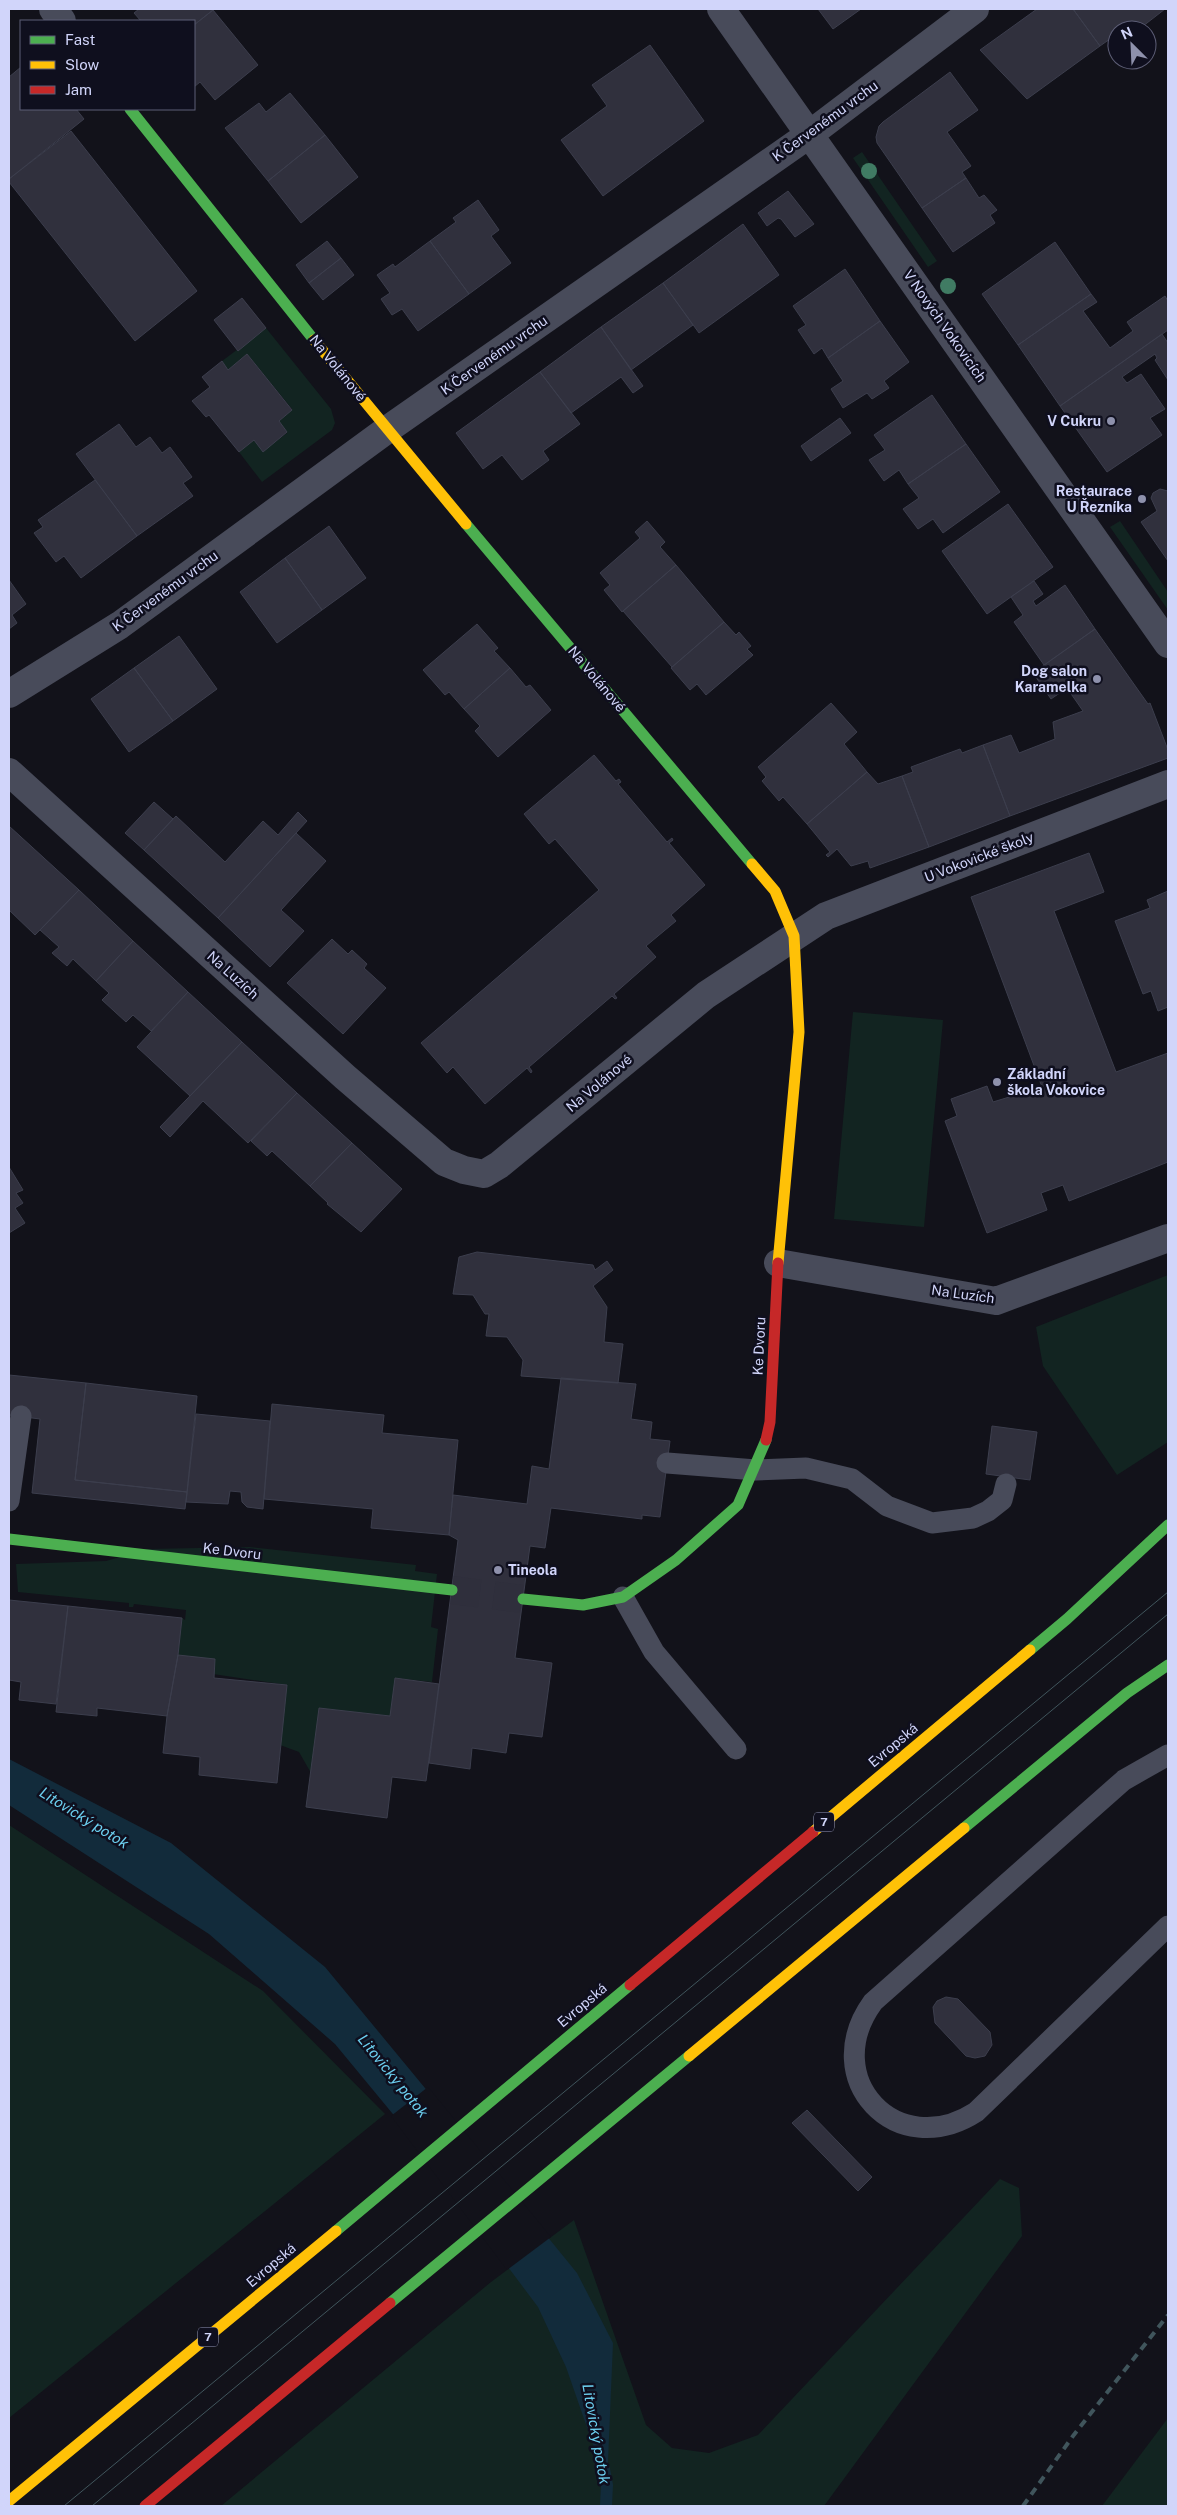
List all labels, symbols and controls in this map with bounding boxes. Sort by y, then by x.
legend [20,20,195,110]
north arrow [1107,20,1157,70]
text: N [1118,24,1135,43]
text: Fast [65,31,95,48]
text: Slow [65,56,100,73]
street label: K Červenému vrchu [768,76,881,165]
text: Jam [65,81,92,98]
street label: V Nových Vokovicích [900,267,990,385]
street label: K Červenému vrchu [437,311,550,398]
street label: Na Volánové [306,332,370,404]
place label: V Cukru [1047,413,1101,429]
marker: V Cukru [1105,415,1117,427]
place label: Restaurace U Řezníka [1056,483,1132,515]
marker: Restaurace U Řezníka [1136,493,1148,505]
street label: K Červenému vrchu [108,546,221,635]
street label: Na Volánové [565,643,629,715]
place label: Dog salon Karamelka [1015,663,1087,695]
marker: Dog salon Karamelka [1091,673,1103,685]
street label: U Vokovické školy [922,829,1036,885]
street label: Na Luzích [204,948,262,1002]
street label: Na Volánové [563,1051,635,1115]
place label: Základní škola Vokovice [1007,1066,1105,1098]
marker: Základní škola Vokovice [991,1076,1003,1088]
street label: Na Luzích [930,1282,996,1306]
street label: Ke Dvoru [749,1316,769,1376]
street label: Ke Dvoru [202,1539,262,1563]
place label: Tineola [508,1562,557,1578]
marker: Tineola [492,1564,504,1576]
street label: Evropská [865,1720,921,1770]
water label: Litovický potok [37,1783,133,1852]
road number: 7 [814,1812,834,1831]
street label: Evropská [554,1980,610,2030]
water label: Litovický potok [355,2031,433,2121]
street label: Evropská [243,2240,299,2290]
road number: 7 [198,2328,218,2346]
water label: Litovický potok [579,2382,614,2486]

